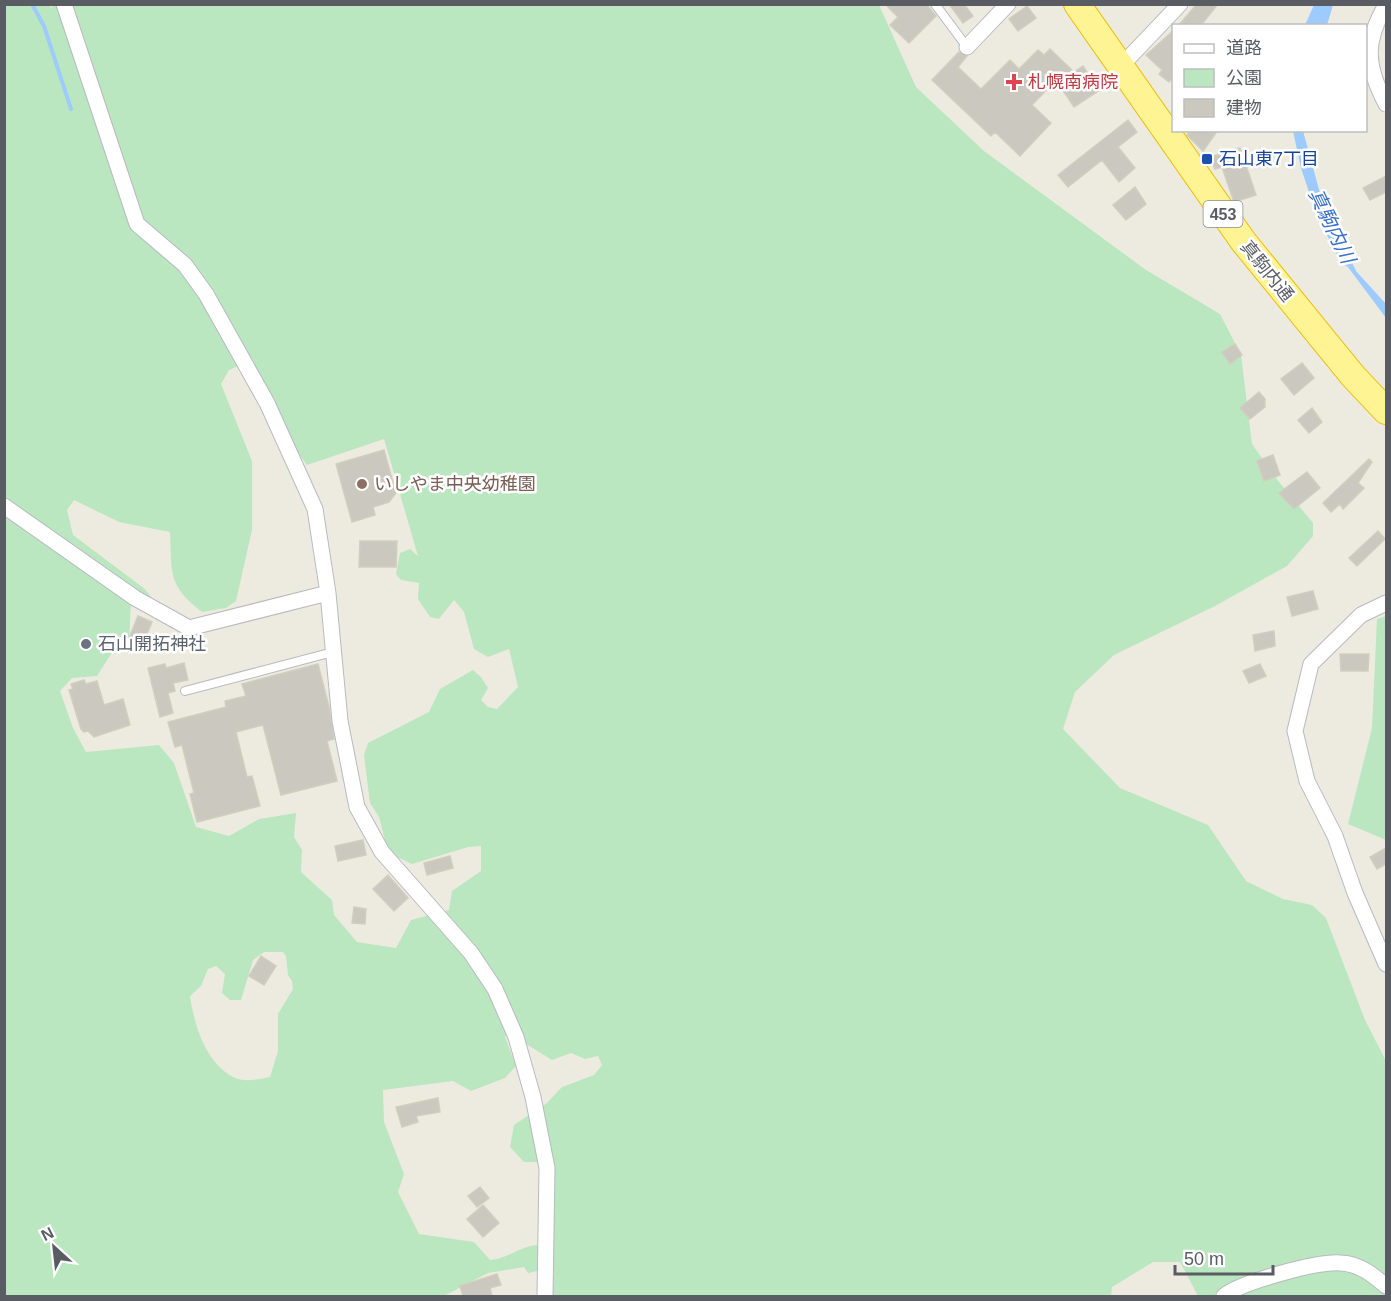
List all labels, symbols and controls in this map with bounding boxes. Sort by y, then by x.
legend [1172,24,1367,132]
text: 道路 [1226,38,1262,58]
text: 公園 [1226,68,1262,88]
place label: 札幌南病院 [1028,72,1118,92]
marker: 札幌南病院 [1005,73,1023,91]
text: 建物 [1226,98,1262,118]
place label: 石山東7丁目 [1219,149,1319,169]
marker: 石山東7丁目 [1200,152,1214,166]
water label: 真駒内川 [1305,185,1360,269]
road number: 453 [1204,201,1242,227]
street label: 真駒内通 [1237,237,1297,305]
place label: いしやま中央幼稚園 [374,474,536,494]
marker: いしやま中央幼稚園 [355,477,369,491]
place label: 石山開拓神社 [98,634,206,654]
marker: 石山開拓神社 [79,637,93,651]
north arrow [24,1217,84,1277]
text: N [38,1224,56,1244]
scale bar [1175,1238,1272,1276]
text: 50 m [1184,1249,1224,1269]

